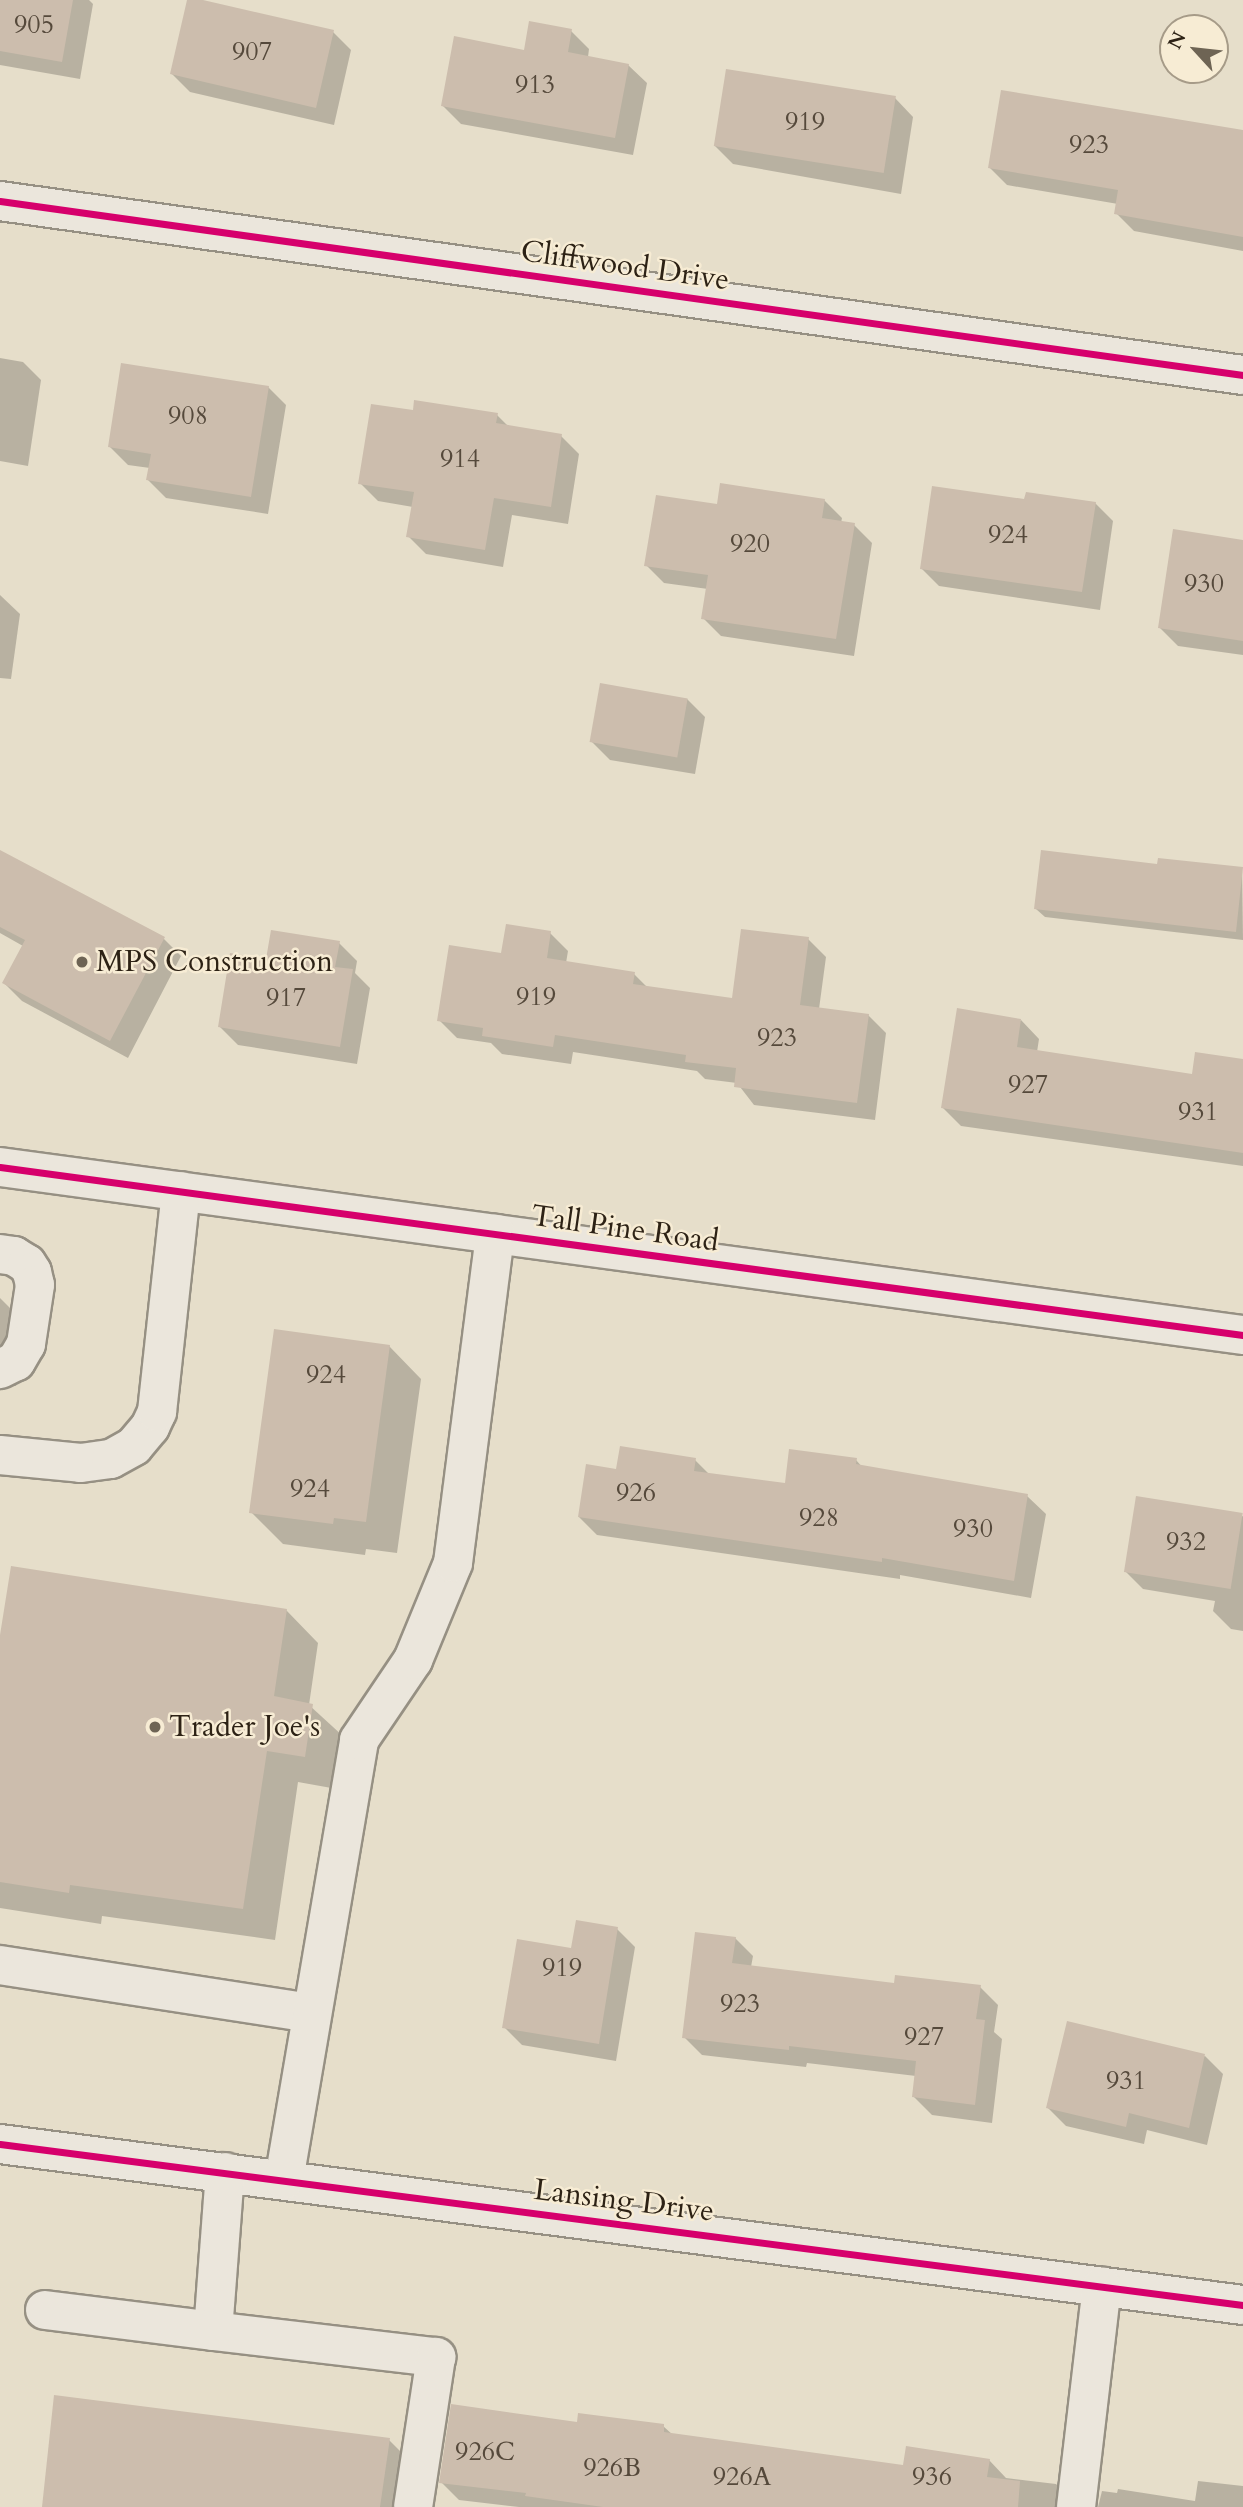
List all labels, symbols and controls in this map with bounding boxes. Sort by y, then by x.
house number: 905 [14,9,54,41]
north arrow [1159,14,1229,84]
text: N [1162,27,1192,54]
house number: 907 [232,36,272,68]
house number: 913 [515,69,555,101]
house number: 919 [785,106,825,138]
house number: 923 [1069,129,1109,161]
street label: Cliffwood Drive [518,234,732,298]
house number: 908 [168,400,208,432]
house number: 914 [440,443,480,475]
house number: 924 [988,519,1028,551]
house number: 920 [730,528,770,560]
house number: 930 [1184,568,1224,600]
place label: MPS Construction [96,944,333,980]
marker: MPS Construction [74,954,90,970]
house number: 919 [516,981,556,1013]
house number: 917 [266,982,306,1014]
house number: 923 [757,1022,797,1054]
house number: 927 [1008,1069,1048,1101]
house number: 931 [1178,1096,1218,1128]
street label: Tall Pine Road [529,1198,721,1260]
house number: 924 [306,1359,346,1391]
house number: 924 [290,1473,330,1505]
house number: 926 [616,1477,656,1509]
house number: 928 [799,1502,839,1534]
house number: 930 [953,1513,993,1545]
house number: 932 [1166,1526,1206,1558]
place label: Trader Joe's [169,1709,320,1745]
marker: Trader Joe's [147,1719,163,1735]
house number: 919 [542,1952,582,1984]
house number: 923 [720,1988,760,2020]
house number: 927 [904,2021,944,2053]
house number: 931 [1106,2065,1146,2097]
street label: Lansing Drive [532,2172,716,2230]
house number: 926C [455,2436,515,2468]
house number: 926B [583,2452,641,2484]
house number: 926A [713,2461,771,2493]
house number: 936 [912,2461,952,2493]

